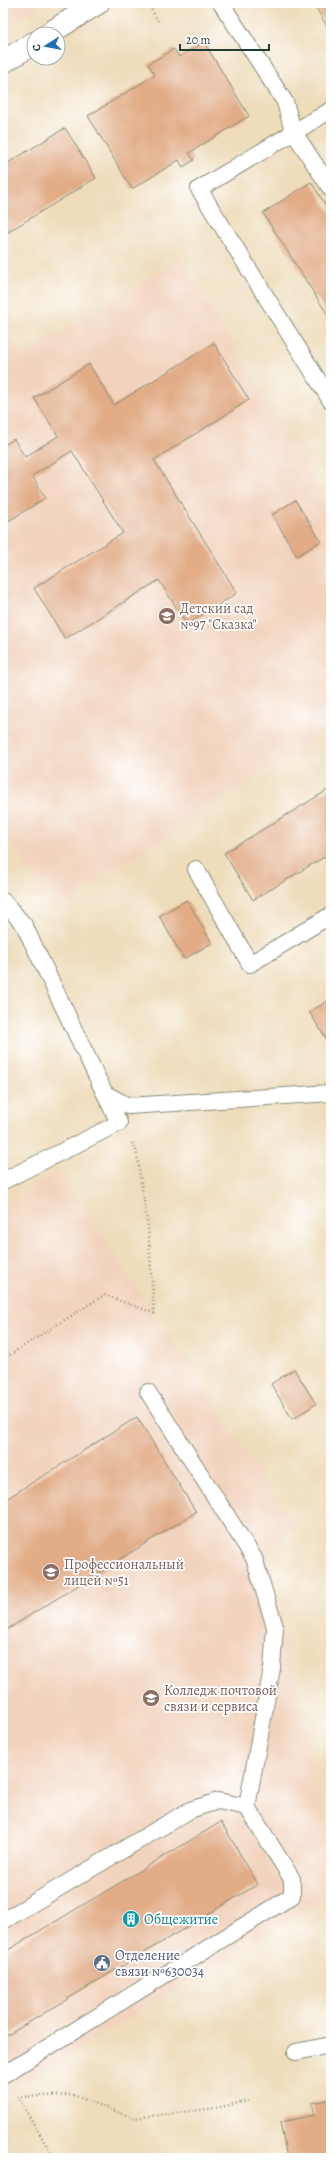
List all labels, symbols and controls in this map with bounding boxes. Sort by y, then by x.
north arrow [26,26,66,66]
scale bar [180,26,269,52]
text: 20 m [186,32,210,48]
text: С [29,43,45,53]
place label: Детский сад №97 "Сказка" [180,599,257,634]
school or university icon: Детский сад №97 "Сказка" [157,606,177,626]
place label: Профессиональный лицей №51 [64,1555,184,1590]
school or university icon: Профессиональный лицей №51 [41,1562,61,1582]
place label: Колледж почтовой связи и сервиса [164,1681,277,1716]
school or university icon: Колледж почтовой связи и сервиса [141,1688,161,1708]
building icon: Общежитие [121,1909,141,1929]
place label: Общежитие [144,1910,218,1929]
place label: Отделение связи №630034 [115,1946,204,1981]
public building icon: Отделение связи №630034 [92,1953,112,1973]

